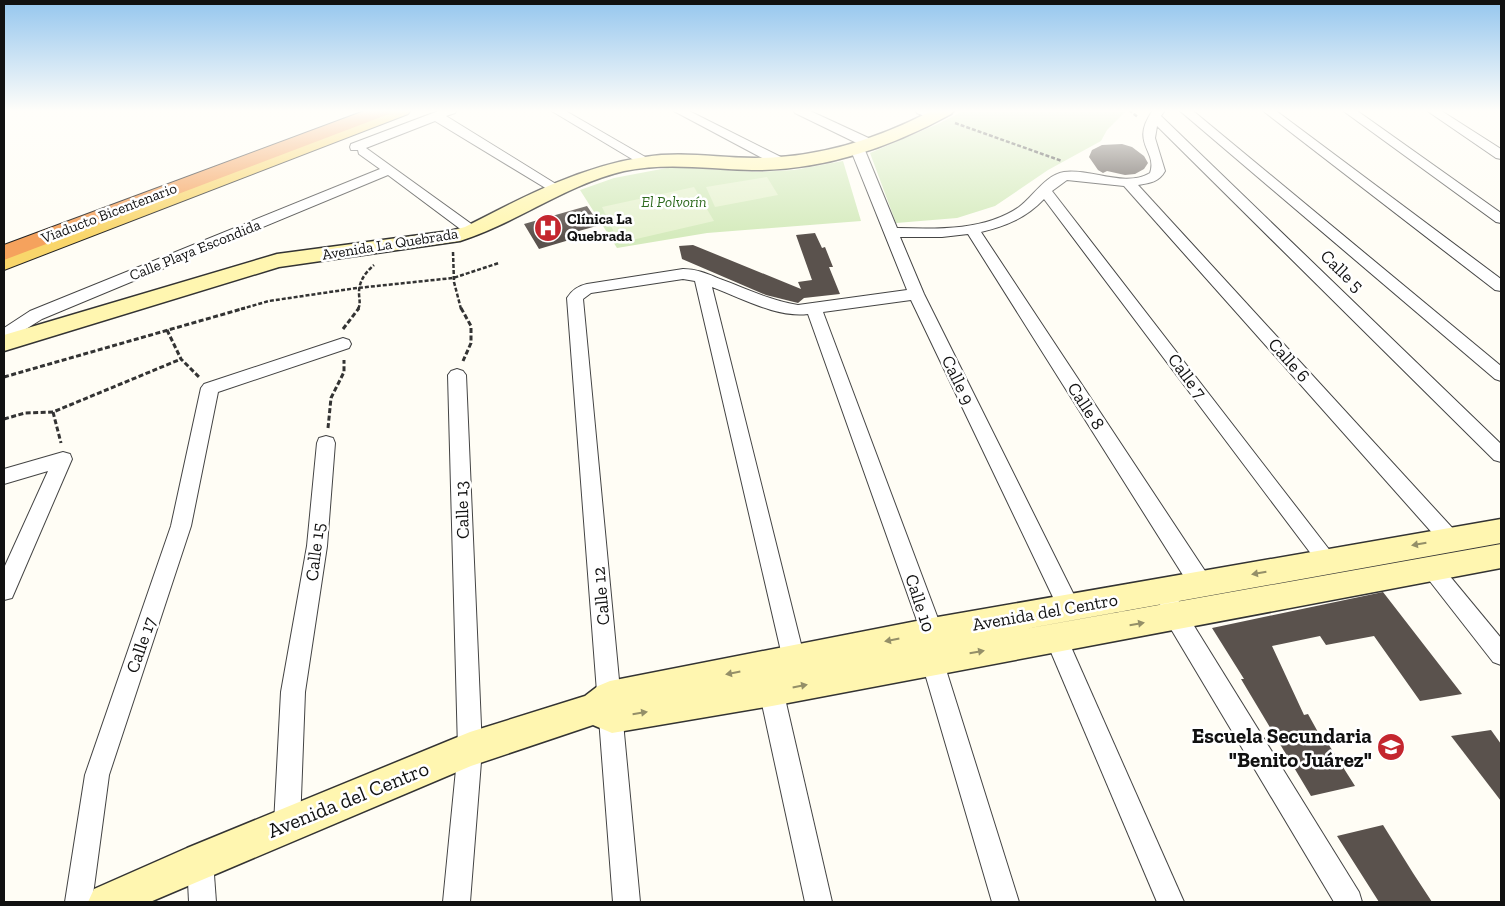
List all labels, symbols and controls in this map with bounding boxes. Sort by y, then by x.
street label: Viaducto Bicentenario [38,179,180,247]
park label: El Polvorín [641,193,707,211]
place label: Clínica La Quebrada [567,210,633,245]
hospital icon: Clínica La Quebrada [533,213,563,243]
street label: Calle Playa Escondida [127,215,263,285]
street label: Avenida La Quebrada [321,224,459,264]
street label: Calle 5 [1316,245,1368,297]
street label: Calle 6 [1263,333,1315,387]
street label: Calle 7 [1163,349,1211,403]
street label: Calle 9 [937,352,979,408]
street label: Calle 8 [1063,378,1109,434]
street label: Calle 13 [450,480,474,539]
street label: Calle 15 [301,522,329,582]
one-way arrow [1410,541,1426,549]
street label: Calle 12 [587,566,615,626]
one-way arrow [1250,570,1266,578]
street label: Calle 10 [900,571,940,635]
street label: Avenida del Centro [971,588,1119,636]
street label: Calle 17 [121,614,161,676]
one-way arrow [1130,619,1146,627]
one-way arrow [884,637,900,645]
one-way arrow [970,647,986,655]
one-way arrow [725,669,741,677]
one-way arrow [793,681,809,689]
one-way arrow [633,708,649,716]
place label: Escuela Secundaria "Benito Juárez" [1192,723,1372,772]
school or university icon: Escuela Secundaria "Benito Juárez" [1376,732,1406,762]
street label: Avenida del Centro [264,755,432,843]

